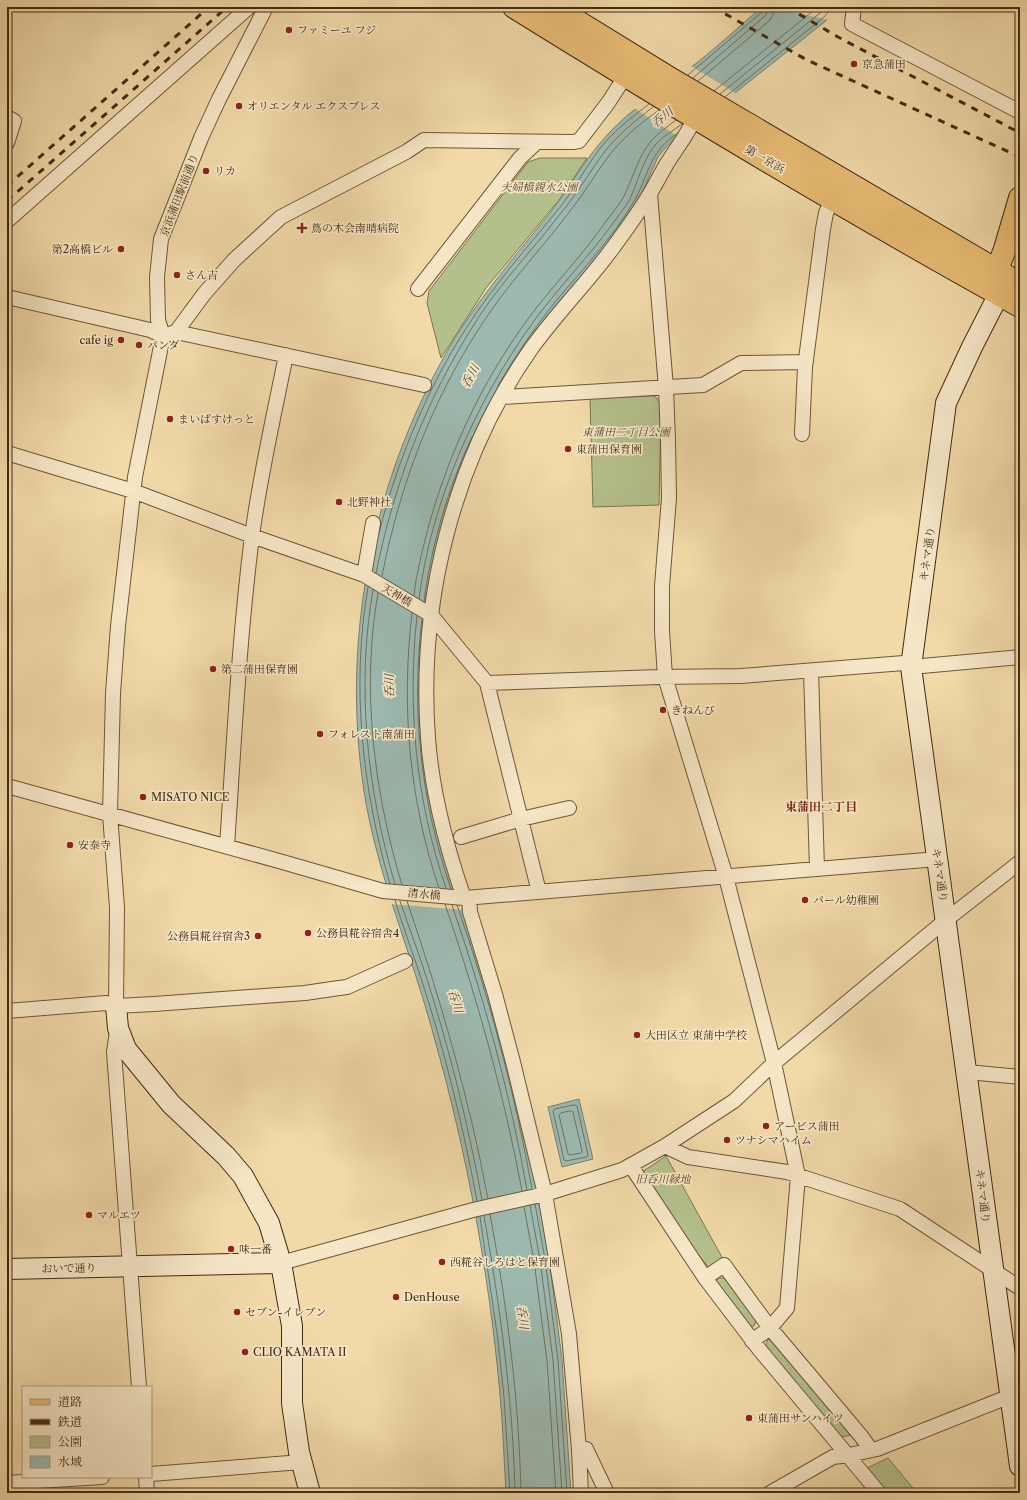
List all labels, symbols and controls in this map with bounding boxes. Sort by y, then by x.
place label: ファミーユ フジ [297,23,376,37]
marker: ファミーユ フジ [284,25,294,35]
place label: 京急蒲田 [862,57,906,71]
marker: 京急蒲田 [849,59,859,69]
place label: オリエンタル エクスプレス [247,99,380,113]
marker: オリエンタル エクスプレス [234,101,244,111]
water label: 呑川 [648,102,678,130]
street label: 第一京浜 [742,142,788,176]
street label: 京浜蒲田駅前通り [157,151,201,239]
place label: リカ [214,164,236,178]
marker: リカ [201,166,211,176]
park label: 夫婦橋親水公園 [501,180,579,194]
place label: 蔦の木会南晴病院 [311,221,399,235]
marker: 蔦の木会南晴病院 [296,222,308,234]
place label: 第2高橋ビル [52,242,113,256]
marker: 第2高橋ビル [116,244,126,254]
place label: さん吉 [185,268,218,282]
marker: さん吉 [172,270,182,280]
place label: cafe ig [79,333,113,347]
marker: cafe ig [116,335,126,345]
place label: パンダ [147,338,180,352]
marker: パンダ [134,340,144,350]
water label: 呑川 [458,360,483,390]
place label: まいばすけっと [178,412,255,426]
marker: まいばすけっと [165,414,175,424]
park label: 東蒲田二丁目公園 [582,425,672,439]
place label: 東蒲田保育園 [576,442,642,456]
marker: 東蒲田保育園 [563,444,573,454]
place label: 北野神社 [347,495,391,509]
marker: 北野神社 [334,497,344,507]
street label: キネマ通り [916,526,938,582]
street label: 天神橋 [379,581,415,609]
place label: 第二蒲田保育園 [221,662,298,676]
marker: 第二蒲田保育園 [208,664,218,674]
water label: 呑川 [381,672,397,698]
place label: きねんび [671,703,715,717]
marker: きねんび [658,705,668,715]
place label: フォレスト南蒲田 [328,727,415,741]
marker: フォレスト南蒲田 [315,729,325,739]
place label: MISATO NICE [151,790,230,804]
marker: MISATO NICE [138,792,148,802]
district label: 東蒲田二丁目 [785,799,857,814]
place label: 安泰寺 [78,838,111,852]
marker: 安泰寺 [65,840,75,850]
street label: キネマ通り [929,847,951,903]
street label: 清水橋 [407,886,441,902]
place label: パール幼稚園 [813,893,879,907]
marker: パール幼稚園 [800,895,810,905]
place label: 公務員糀谷宿舎4 [316,926,399,940]
marker: 公務員糀谷宿舎4 [303,928,313,938]
place label: 公務員糀谷宿舎3 [167,929,250,943]
marker: 公務員糀谷宿舎3 [253,931,263,941]
water label: 呑川 [445,987,467,1017]
place label: 大田区立 東蒲中学校 [645,1028,747,1042]
marker: 大田区立 東蒲中学校 [632,1030,642,1040]
place label: アービス蒲田 [774,1119,840,1133]
marker: アービス蒲田 [761,1121,771,1131]
place label: ツナシマハイム [735,1133,812,1147]
marker: ツナシマハイム [722,1135,732,1145]
street label: キネマ通り [973,1168,993,1224]
park label: 旧呑川緑地 [636,1172,691,1186]
place label: マルエツ [97,1208,141,1222]
marker: マルエツ [84,1210,94,1220]
place label: 味一番 [239,1242,272,1256]
marker: 味一番 [226,1244,236,1254]
place label: 西糀谷しろはと保育園 [450,1255,560,1269]
marker: 西糀谷しろはと保育園 [437,1257,447,1267]
street label: おいで通り [41,1261,97,1275]
place label: DenHouse [404,1290,460,1304]
marker: DenHouse [391,1292,401,1302]
water label: 呑川 [514,1304,532,1332]
place label: セブン-イレブン [245,1305,326,1319]
marker: セブン-イレブン [232,1307,242,1317]
place label: CLIO KAMATA II [253,1345,346,1359]
marker: CLIO KAMATA II [240,1347,250,1357]
legend [22,1386,152,1478]
text: 道路 [58,1394,82,1409]
place label: 東蒲田サンハイツ [757,1411,844,1425]
marker: 東蒲田サンハイツ [744,1413,754,1423]
text: 鉄道 [57,1414,82,1429]
text: 公園 [58,1434,82,1449]
text: 水域 [58,1454,82,1469]

